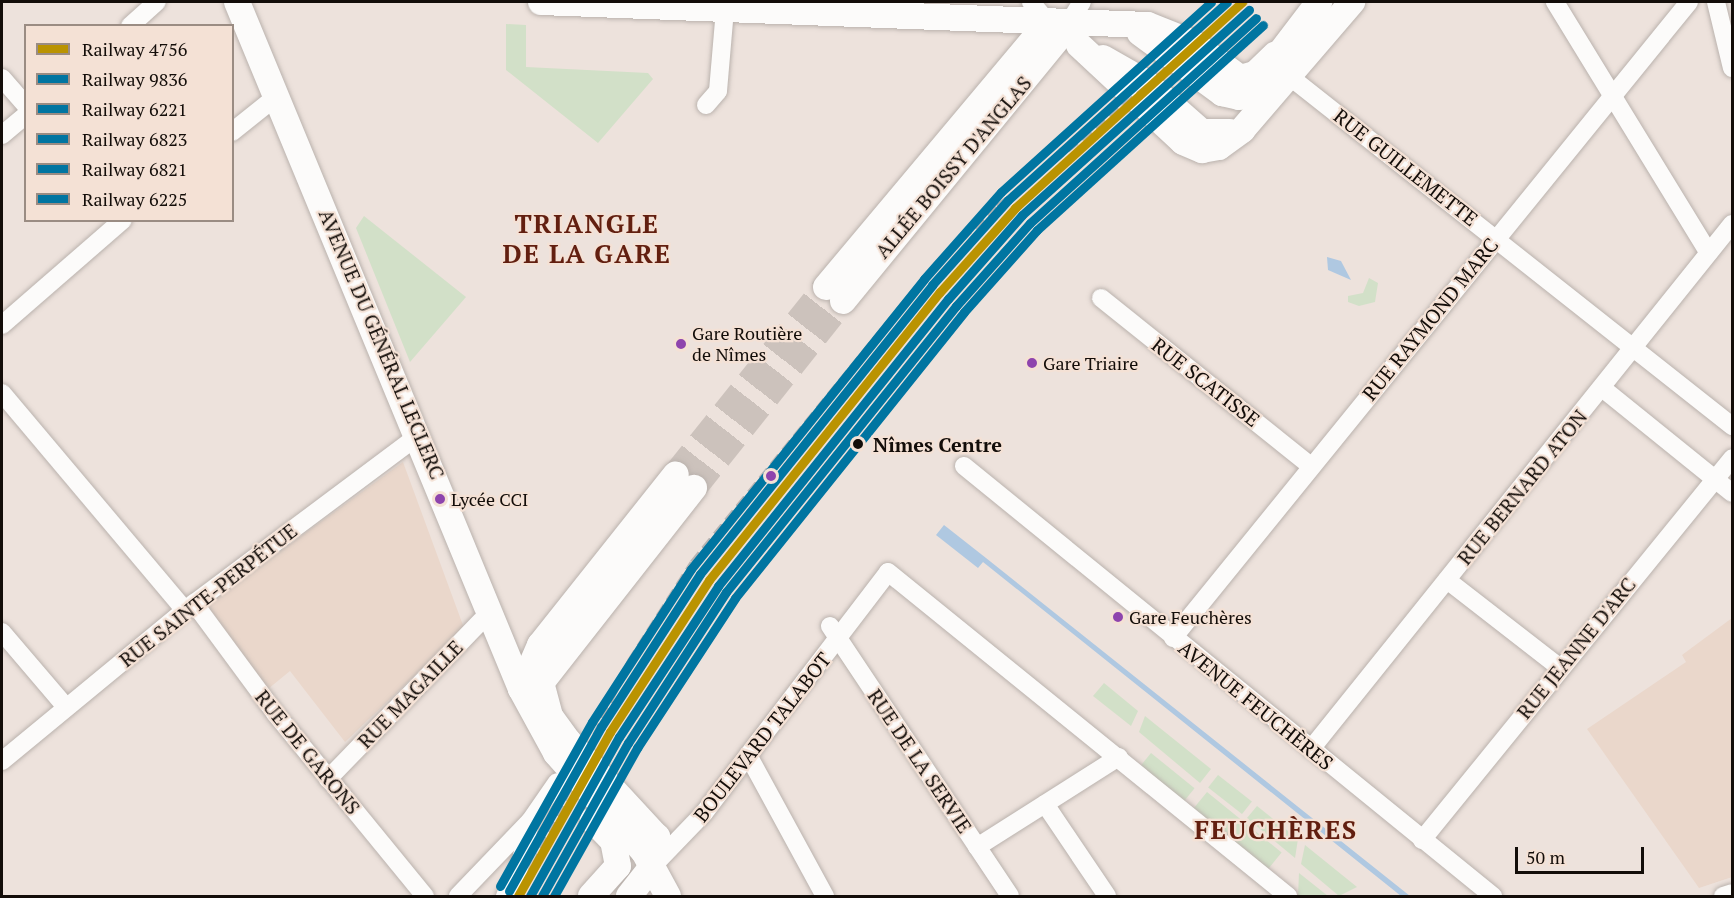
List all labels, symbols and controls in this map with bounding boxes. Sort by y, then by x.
legend [24,24,234,222]
text: Railway 4756 [82,37,187,61]
text: Railway 9836 [82,67,187,91]
street label: ALLÉE BOISSY D'ANGLAS [870,71,1036,263]
text: Railway 6221 [82,97,187,121]
street label: RUE GUILLEMETTE [1329,103,1483,231]
text: Railway 6823 [82,127,187,151]
text: Railway 6821 [82,157,187,181]
text: Railway 6225 [82,187,187,211]
street label: AVENUE DU GÉNÉRAL LECLERC [314,205,450,483]
district label: TRIANGLE DE LA GARE [502,208,672,270]
street label: RUE RAYMOND MARC [1357,233,1503,405]
place label: Gare Routière de Nîmes [692,323,802,366]
street label: RUE SCATISSE [1147,332,1265,432]
marker: Gare Routière de Nîmes [675,338,687,350]
place label: Gare Triaire [1043,352,1138,374]
marker: Gare Triaire [1026,357,1038,369]
street label: RUE BERNARD ATON [1452,405,1592,569]
place label: Nîmes Centre [873,432,1002,456]
marker: Nîmes Centre [848,434,868,454]
unlabelled marker [765,470,777,482]
place label: Lycée CCI [451,488,528,510]
marker: Lycée CCI [434,493,446,505]
street label: RUE SAINTE-PERPÉTUE [114,518,302,672]
street label: RUE JEANNE D'ARC [1512,573,1640,723]
place label: Gare Feuchères [1129,606,1252,628]
marker: Gare Feuchères [1112,611,1124,623]
street label: RUE MAGAILLE [353,635,467,753]
street label: AVENUE FEUCHÈRES [1174,635,1338,775]
street label: BOULEVARD TALABOT [688,648,836,826]
street label: RUE DE LA SERVIE [863,684,977,838]
street label: RUE DE GARONS [251,685,365,819]
district label: FEUCHÈRES [1194,814,1358,846]
scale bar [1518,835,1647,873]
text: 50 m [1526,845,1565,869]

